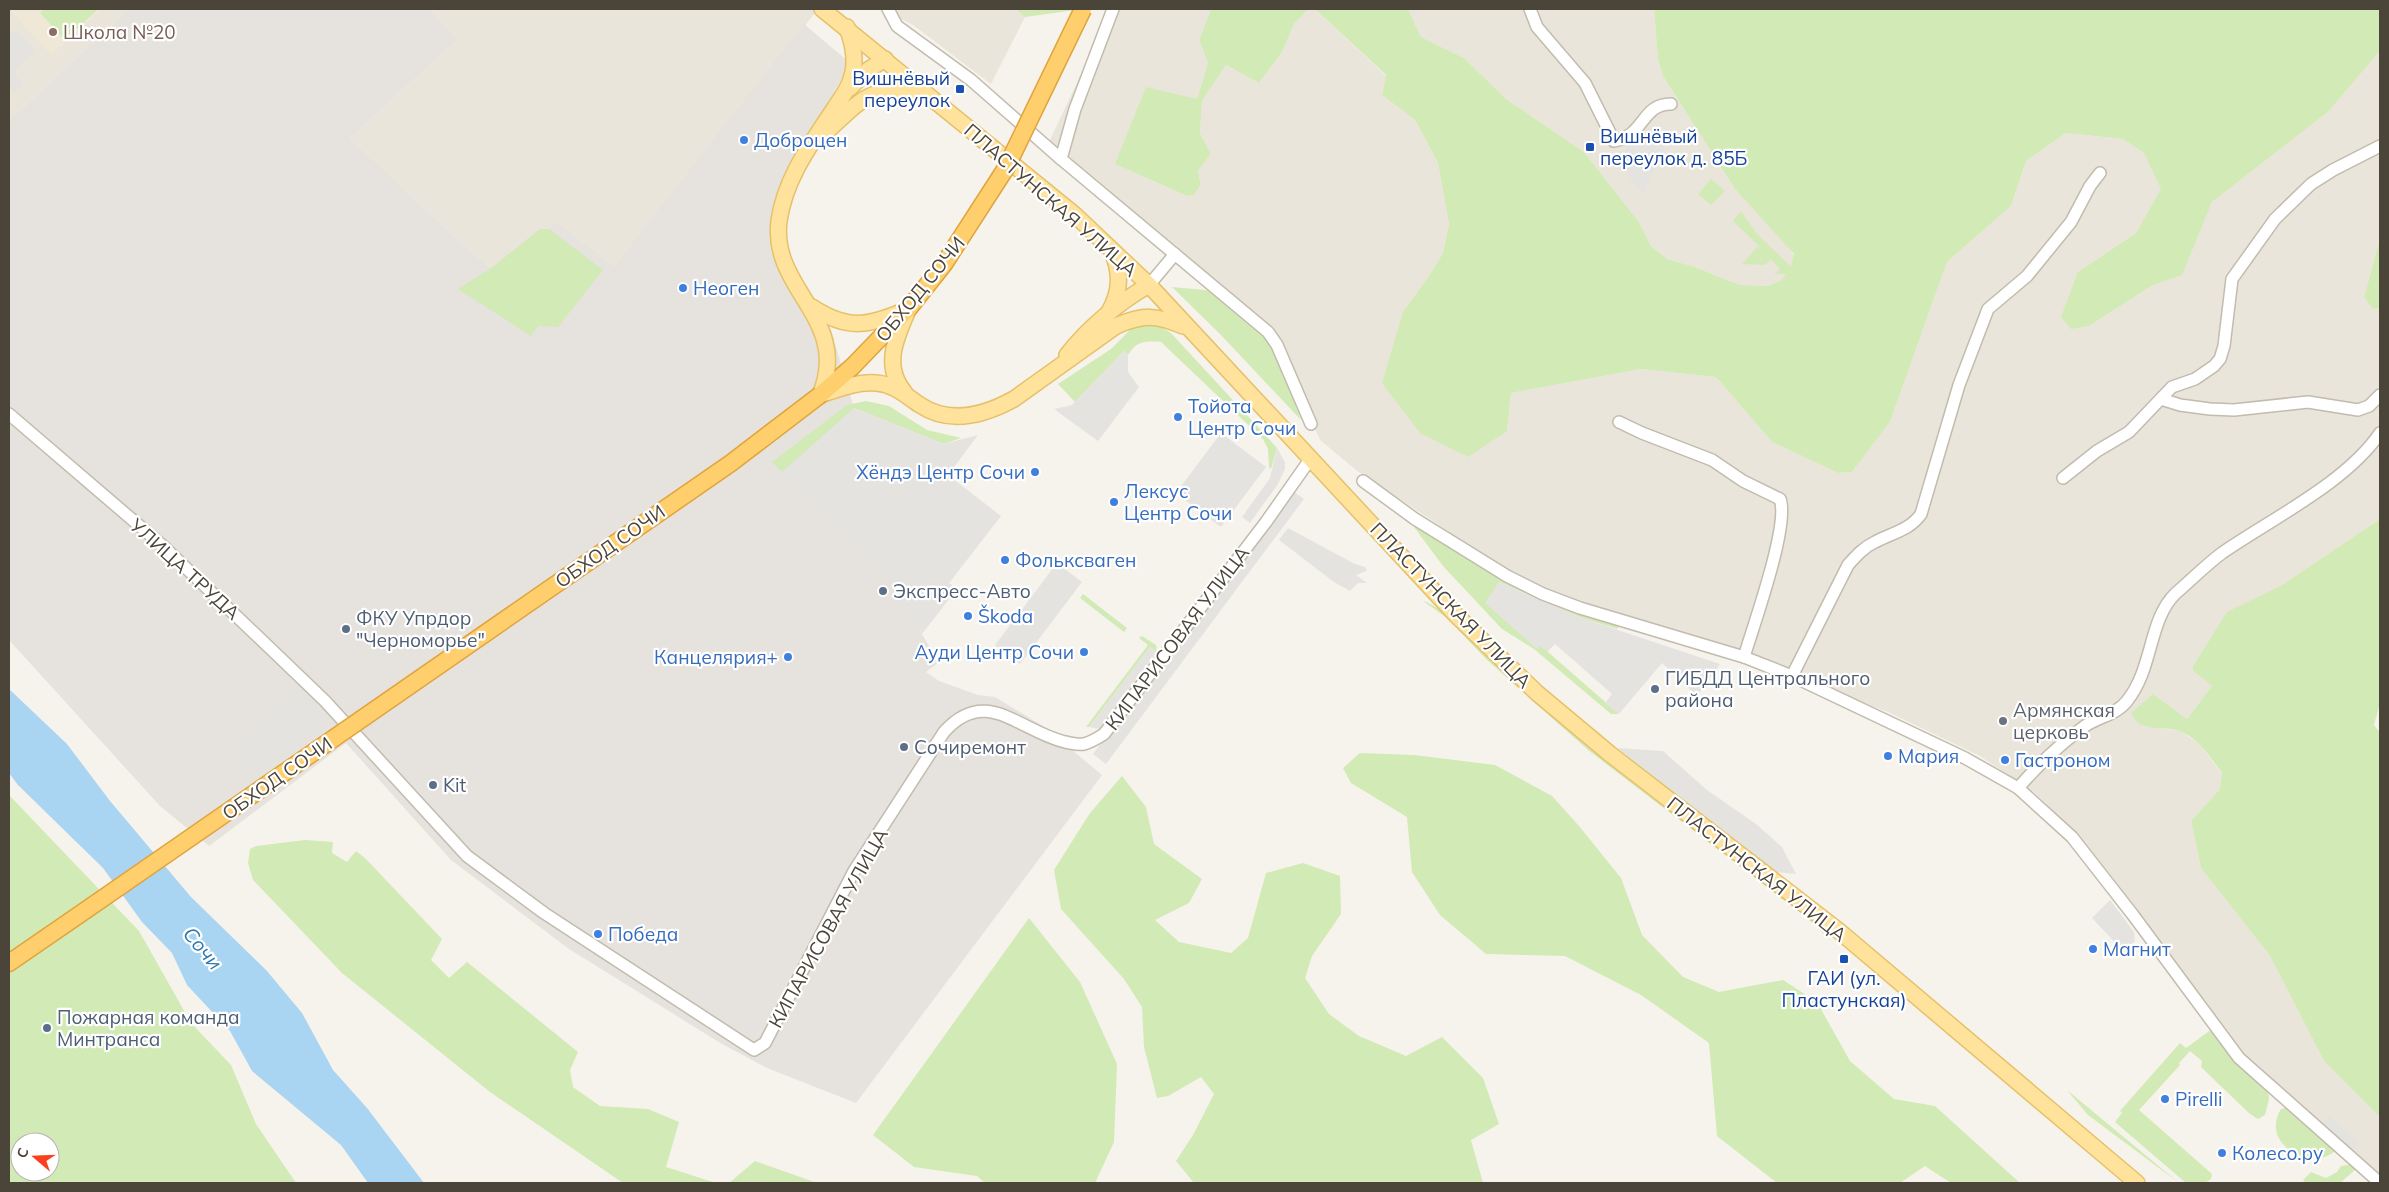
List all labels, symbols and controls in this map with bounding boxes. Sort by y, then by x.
place label: Школа №20 [63,20,176,44]
marker: Школа №20 [47,26,59,38]
place label: Вишнёвый переулок [852,66,951,112]
marker: Вишнёвый переулок [954,83,966,95]
street label: ПЛАСТУНСКАЯ УЛИЦА [960,118,1143,282]
place label: Вишнёвый переулок д. 85Б [1600,124,1747,170]
place label: Доброцен [754,128,847,152]
marker: Доброцен [738,134,750,146]
marker: Вишнёвый переулок д. 85Б [1584,141,1596,153]
street label: ОБХОД СОЧИ [870,231,970,347]
place label: Неоген [693,276,759,300]
marker: Неоген [677,282,689,294]
place label: Тойота Центр Сочи [1188,394,1296,440]
marker: Тойота Центр Сочи [1172,411,1184,423]
place label: Хёндэ Центр Сочи [856,460,1025,484]
marker: Хёндэ Центр Сочи [1029,466,1041,478]
place label: Лексус Центр Сочи [1124,479,1232,525]
marker: Лексус Центр Сочи [1108,496,1120,508]
street label: ОБХОД СОЧИ [550,499,670,593]
street label: УЛИЦА ТРУДА [124,513,245,625]
street label: ПЛАСТУНСКАЯ УЛИЦА [1365,517,1537,693]
street label: КИПАРИСОВАЯ УЛИЦА [1100,541,1254,735]
place label: Фольксваген [1015,548,1136,572]
marker: Фольксваген [999,554,1011,566]
place label: Экспресс-Авто [893,579,1031,603]
marker: Экспресс-Авто [877,585,889,597]
place label: Škoda [978,604,1033,628]
place label: ФКУ Упрдор "Черноморье" [356,606,485,652]
marker: Škoda [962,610,974,622]
marker: ФКУ Упрдор "Черноморье" [340,623,352,635]
place label: Ауди Центр Сочи [914,640,1074,664]
place label: Канцелярия+ [654,645,778,669]
marker: Ауди Центр Сочи [1078,646,1090,658]
marker: Канцелярия+ [782,651,794,663]
place label: ГИБДД Центрального района [1665,666,1870,712]
marker: ГИБДД Центрального района [1649,683,1661,695]
place label: Армянская церковь [2013,698,2115,744]
marker: Армянская церковь [1997,715,2009,727]
street label: ОБХОД СОЧИ [217,731,337,825]
place label: Сочиремонт [914,735,1026,759]
marker: Сочиремонт [898,741,910,753]
place label: Мария [1898,744,1959,768]
place label: Гастроном [2015,748,2111,772]
marker: Мария [1882,750,1894,762]
marker: Гастроном [1999,754,2011,766]
place label: Kit [443,773,467,797]
marker: Kit [427,779,439,791]
street label: ПЛАСТУНСКАЯ УЛИЦА [1662,791,1852,947]
street label: КИПАРИСОВАЯ УЛИЦА [763,824,893,1032]
water label: Сочи [178,921,228,975]
place label: Победа [608,922,678,946]
marker: Победа [592,928,604,940]
place label: Магнит [2103,937,2171,961]
marker: Магнит [2087,943,2099,955]
marker: ГАИ (ул. Пластунская) [1838,953,1850,965]
place label: ГАИ (ул. Пластунская) [1781,966,1907,1012]
place label: Пожарная команда Минтранса [57,1005,240,1051]
marker: Пожарная команда Минтранса [41,1022,53,1034]
place label: Pirelli [2175,1087,2223,1111]
marker: Pirelli [2159,1093,2171,1105]
north arrow [10,1132,60,1182]
place label: Колесо.ру [2232,1141,2323,1165]
text: С [13,1145,33,1160]
marker: Колесо.ру [2216,1147,2228,1159]

